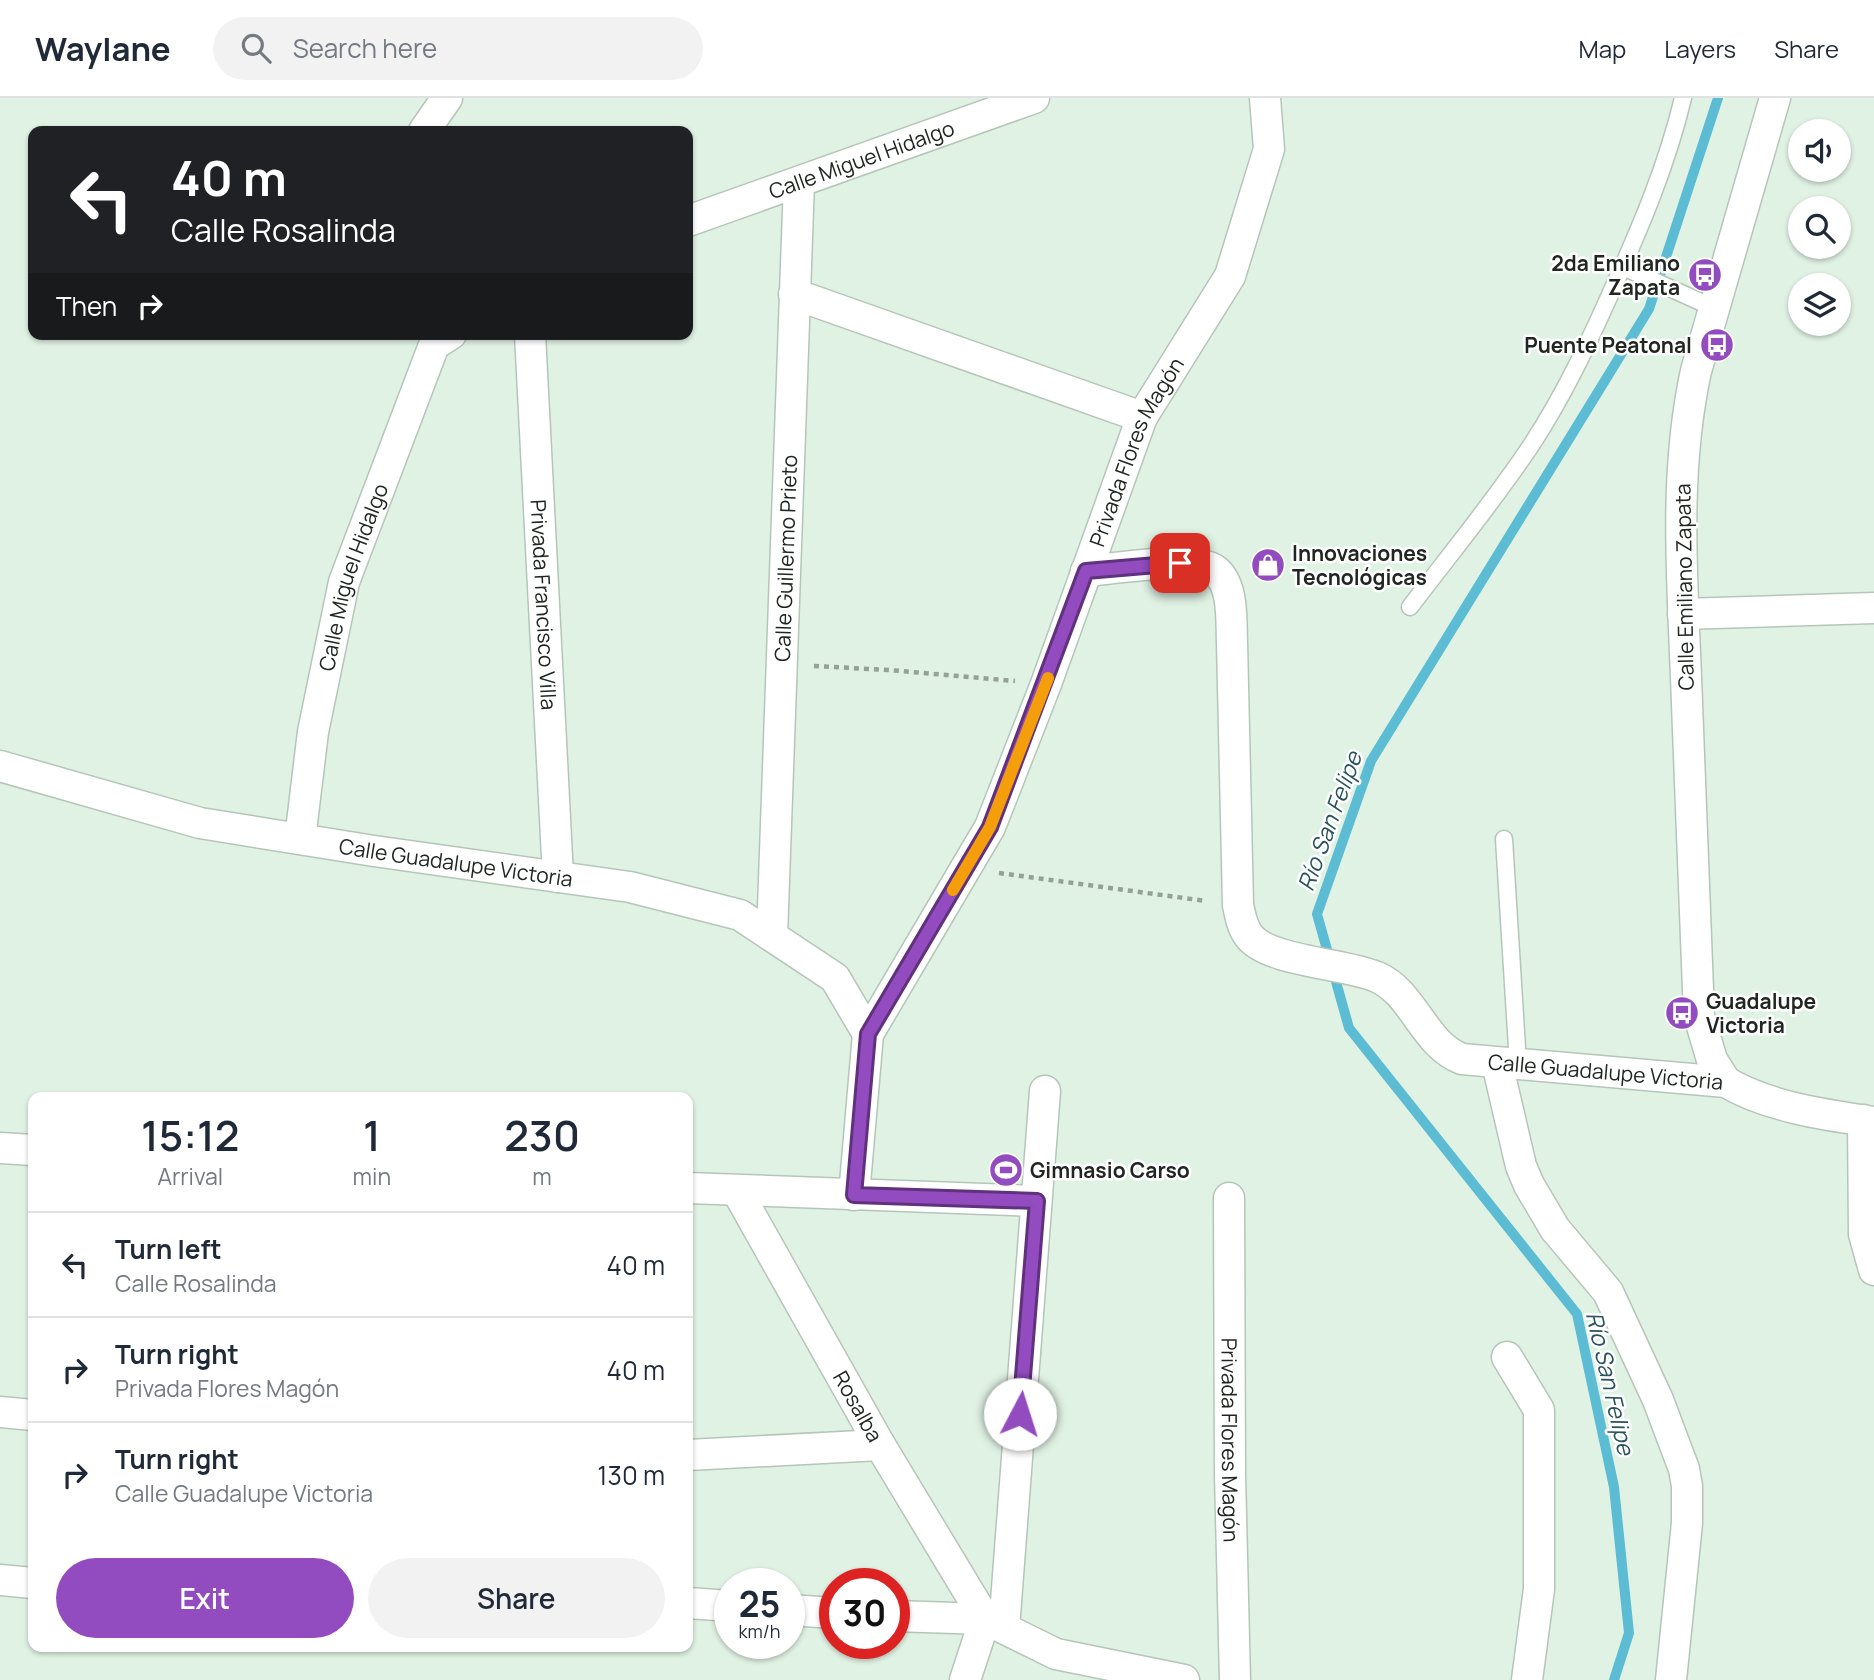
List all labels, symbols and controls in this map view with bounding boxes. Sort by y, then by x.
search box [213,17,703,80]
text: Waylane [35,26,171,71]
icon: search [237,29,275,67]
text: Search here [293,30,437,66]
text: Map [1579,32,1626,65]
text: Layers [1664,32,1736,65]
text: Share [1774,32,1839,65]
street label: Calle Miguel Hidalgo [765,114,958,205]
map controls [1788,119,1851,336]
button: sound [1788,119,1851,182]
text: 40 m [171,144,287,211]
icon: left [56,154,147,245]
button: search [1788,196,1851,259]
text: Calle Rosalinda [171,208,396,252]
place label: 2da Emiliano Zapata [1551,249,1680,301]
bus stop icon: 2da Emiliano Zapata [1686,256,1724,294]
button: layers [1788,273,1851,336]
icon: right [131,287,169,325]
text: Then [56,288,117,324]
bus stop icon: Puente Peatonal [1698,326,1736,364]
place label: Puente Peatonal [1524,331,1692,359]
street label: Privada Flores Magón [1083,352,1190,550]
street label: Calle Guillermo Prieto [768,454,803,662]
street label: Calle Miguel Hidalgo [312,479,394,673]
street label: Calle Emiliano Zapata [1668,483,1700,691]
street label: Privada Francisco Villa [525,499,563,711]
pin [1150,533,1210,593]
place label: Innovaciones Tecnológicas [1292,539,1427,591]
icon: arrive [1161,544,1199,582]
shop icon: Innovaciones Tecnológicas [1249,546,1287,584]
water label: Río San Felipe [1289,746,1369,895]
street label: Calle Guadalupe Victoria [337,832,575,893]
place label: Guadalupe Victoria [1706,987,1816,1039]
bus stop icon: Guadalupe Victoria [1663,994,1701,1032]
street label: Calle Guadalupe Victoria [1487,1047,1724,1096]
text: 15:12 [141,1106,239,1164]
text: 1 [363,1106,381,1164]
text: 230 [504,1106,580,1164]
sports icon: Gimnasio Carso [987,1151,1025,1189]
place label: Gimnasio Carso [1030,1156,1190,1184]
text: Arrival [157,1160,223,1192]
text: min [353,1160,391,1192]
text: m [532,1160,552,1192]
text: Turn left [115,1231,222,1267]
icon: left [56,1246,94,1284]
text: 40 m [607,1247,665,1283]
text: Calle Rosalinda [115,1267,277,1299]
water label: Río San Felipe [1579,1308,1643,1459]
text: Turn right [115,1336,239,1372]
street label: Privada Flores Magón [1216,1338,1246,1543]
icon: right [56,1351,94,1389]
text: 40 m [607,1352,665,1388]
street label: Rosalba [827,1366,889,1447]
text: Privada Flores Magón [115,1372,339,1404]
position arrow [983,1377,1057,1451]
text: Turn right [115,1441,239,1477]
icon: right [56,1456,94,1494]
text: 130 m [597,1457,665,1493]
text: Calle Guadalupe Victoria [115,1477,373,1509]
button: Exit [56,1558,354,1638]
button: Share [368,1558,665,1638]
speed limit sign: 30 [819,1568,910,1659]
text: 25 [739,1580,780,1628]
text: km/h [739,1619,780,1643]

